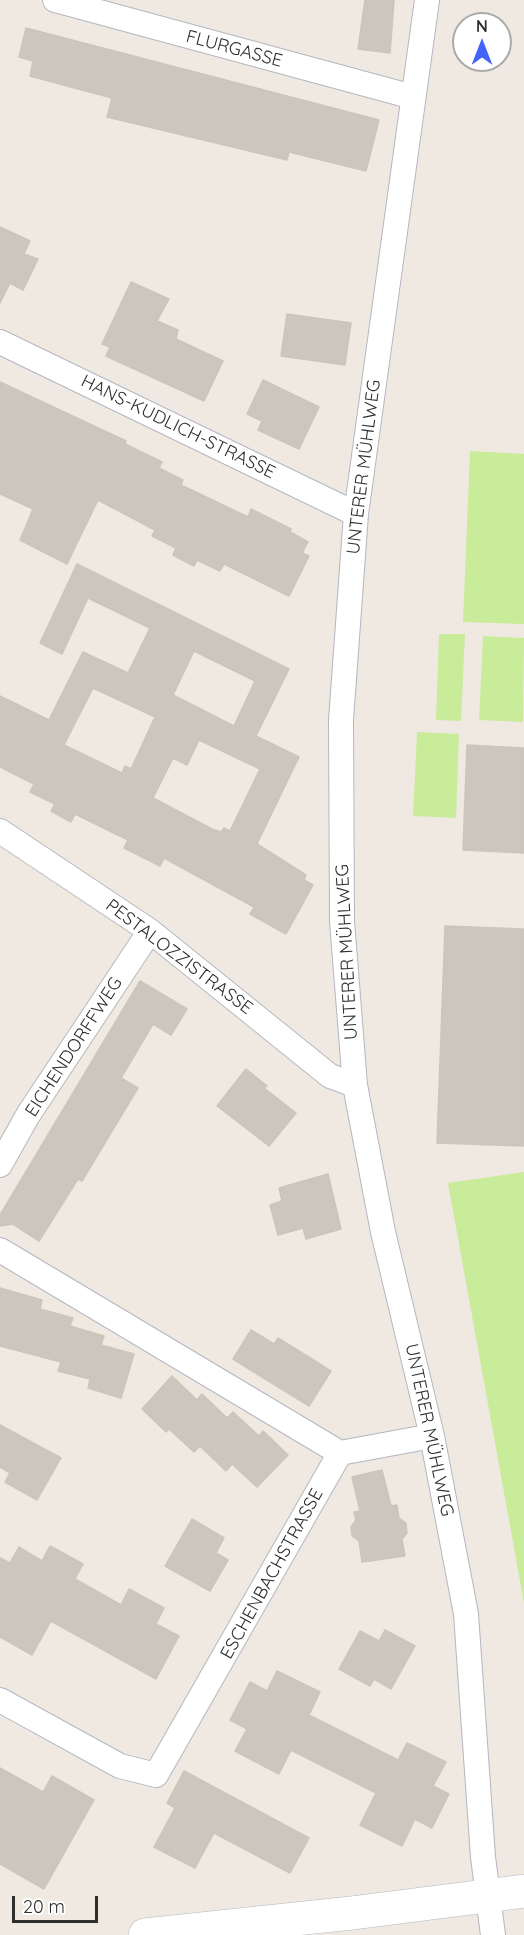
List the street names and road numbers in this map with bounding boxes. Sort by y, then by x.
street label: FLURGASSE [184,26,284,72]
street label: HANS-KUDLICH-STRASSE [77,371,279,483]
street label: UNTERER MÜHLWEG [343,378,385,556]
street label: UNTERER MÜHLWEG [332,863,362,1041]
street label: PESTALOZZISTRASSE [101,895,257,1019]
street label: EICHENDORFFWEG [21,973,127,1121]
street label: UNTERER MÜHLWEG [400,1342,458,1518]
street label: ESCHENBACHSTRASSE [216,1485,328,1663]

